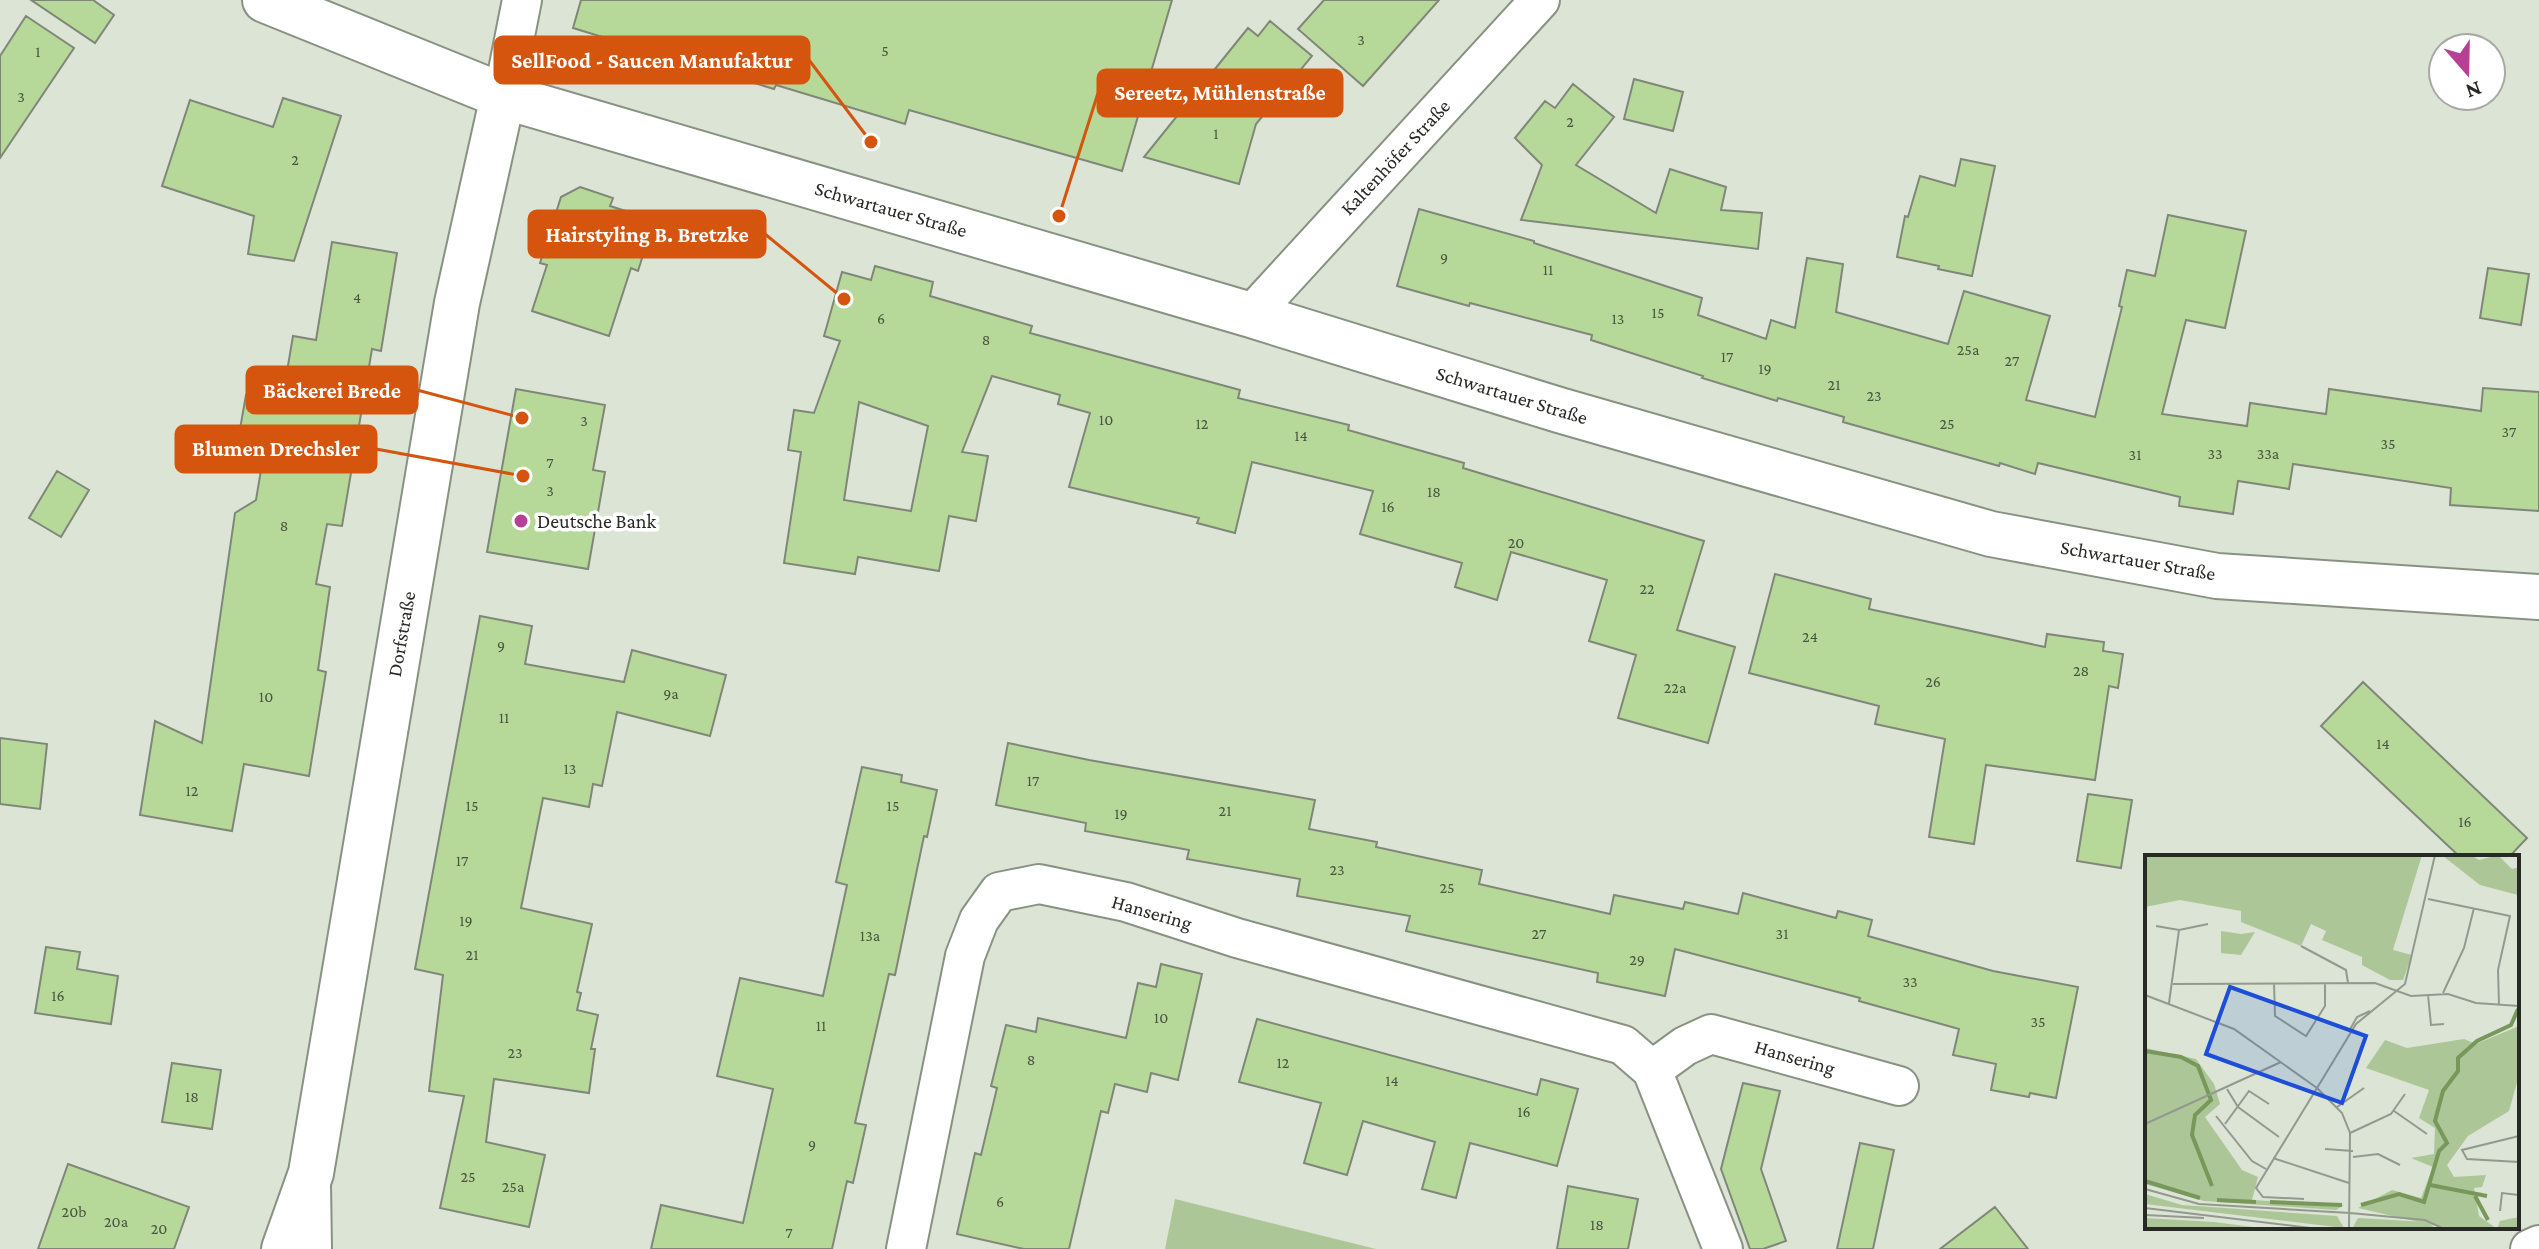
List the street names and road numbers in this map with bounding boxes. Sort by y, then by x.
street label: Kaltenhöfer Straße [1336,95,1454,219]
street label: Schwartauer Straße [812,177,970,241]
street label: Schwartauer Straße [1434,362,1591,429]
street label: Schwartauer Straße [2059,536,2217,585]
street label: Dorfstraße [383,589,419,679]
street label: Hansering [1109,890,1195,935]
street label: Hansering [1752,1035,1838,1080]

